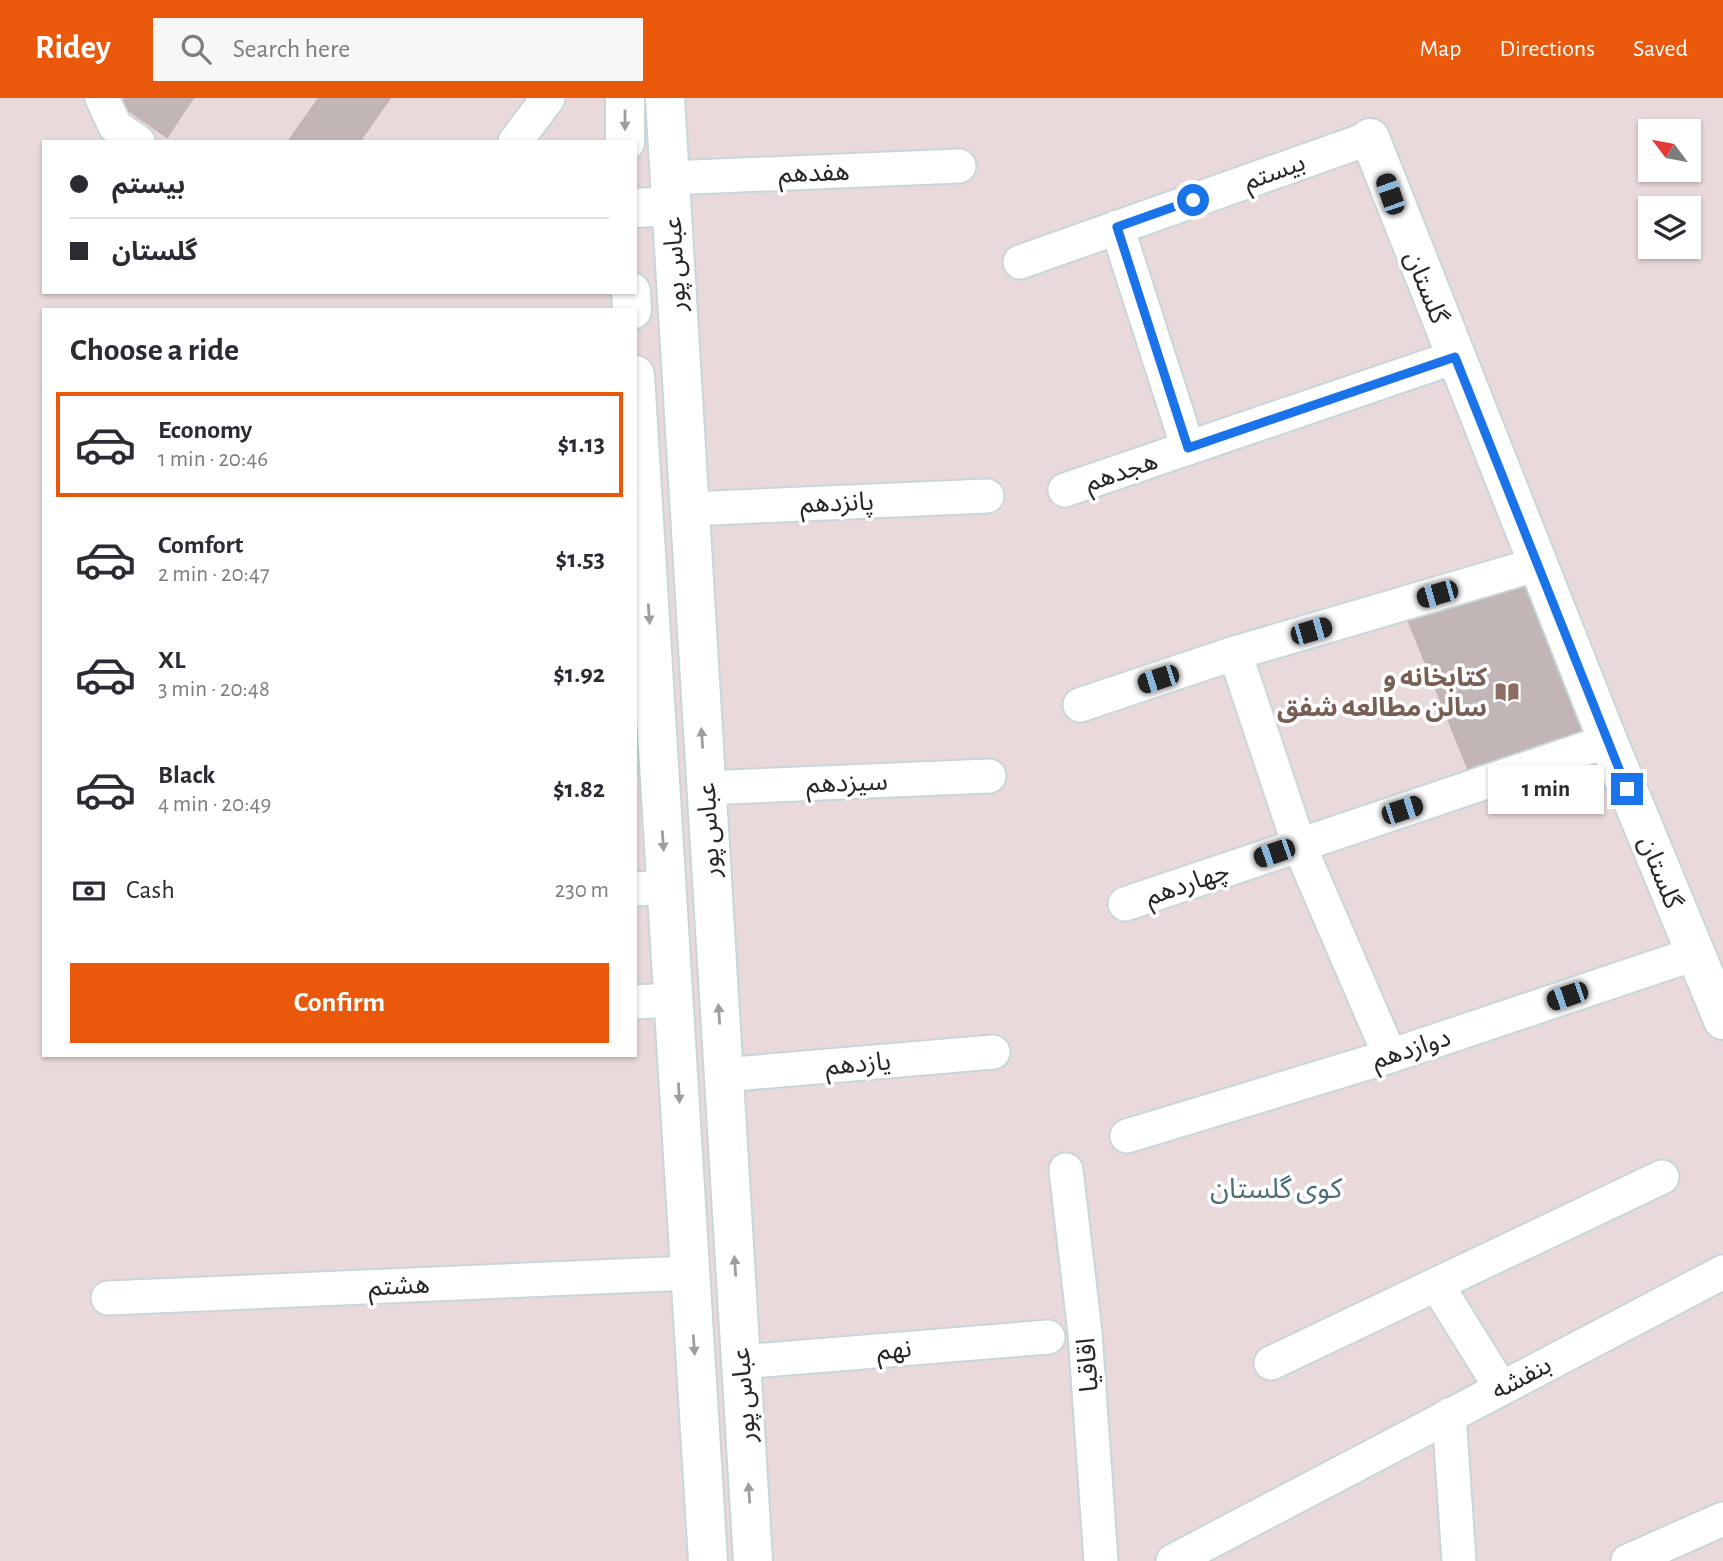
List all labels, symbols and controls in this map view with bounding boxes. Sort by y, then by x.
search box [153,18,643,81]
icon: search [177,30,215,68]
text: Ridey [35,32,111,65]
text: Search here [233,36,350,62]
text: Map [1419,37,1461,61]
text: Directions [1499,37,1595,61]
text: Saved [1633,37,1688,61]
one-way arrow [619,109,631,131]
north arrow [1638,119,1701,182]
map controls [1638,119,1701,259]
street label: بیستم [1240,149,1310,201]
street label: هفدهم [778,159,850,193]
car [1374,171,1407,217]
text: بیستم [112,172,185,198]
route start [1177,184,1209,216]
button: layers [1638,196,1701,259]
street label: عباس پور [660,216,694,313]
text: گلستان [112,239,197,265]
street label: گلستان [1399,247,1453,328]
text: Choose a ride [70,334,239,366]
icon: car [74,413,137,476]
text: Economy [158,417,252,443]
text: $1.13 [557,431,605,457]
street label: هجدهم [1082,447,1163,502]
text: 1 min · 20:46 [158,448,268,471]
street label: پانزدهم [800,489,875,523]
icon: car [74,528,137,591]
text: Comfort [158,532,243,558]
text: $1.53 [556,546,605,572]
text: 2 min · 20:47 [158,563,269,586]
car [1414,578,1461,610]
one-way arrow [644,604,655,626]
car [1288,615,1335,647]
icon: car [74,643,137,706]
text: XL [158,647,185,673]
text: $1.92 [553,661,605,687]
car [1135,663,1182,695]
place label: کتابخانه و سالن مطالعه شفق [1277,665,1488,723]
text: 3 min · 20:48 [158,678,270,701]
library icon: کتابخانه و سالن مطالعه شفق [1493,678,1521,706]
one-way arrow [696,727,707,749]
icon: car [74,758,137,821]
text: Black [158,762,215,788]
callout: 1 min [1487,764,1602,814]
street label: سیزدهم [806,769,888,803]
route end [1611,773,1643,805]
text: $1.82 [553,776,605,802]
text: 1 min [1522,778,1570,801]
street label: عباس پور [694,782,728,879]
text: 4 min · 20:49 [158,793,271,816]
car [1379,794,1426,826]
one-way arrow [658,831,669,853]
street label: گلستان [1633,832,1687,913]
car [1251,836,1298,870]
street label: چهاردهم [1142,858,1235,916]
icon: cash [70,872,108,910]
text: Cash [126,877,175,903]
text: 230 m [555,879,609,902]
button: Confirm [70,963,609,1043]
car [1544,979,1591,1013]
one-way arrow [713,1003,724,1025]
street label: دوازدهم [1369,1024,1456,1080]
street label: یازدهم [824,1048,893,1086]
one-way arrow [673,1082,684,1104]
district label: کوی گلستان [1210,1175,1343,1205]
one-way arrow [729,1255,740,1277]
street label: هشتم [368,1271,431,1307]
one-way arrow [689,1334,700,1356]
street label: نهم [876,1336,913,1370]
street label: اقاقیا [1073,1337,1103,1393]
street label: عباس پور [728,1346,764,1444]
street label: بنفشه [1487,1351,1556,1404]
one-way arrow [743,1482,754,1504]

